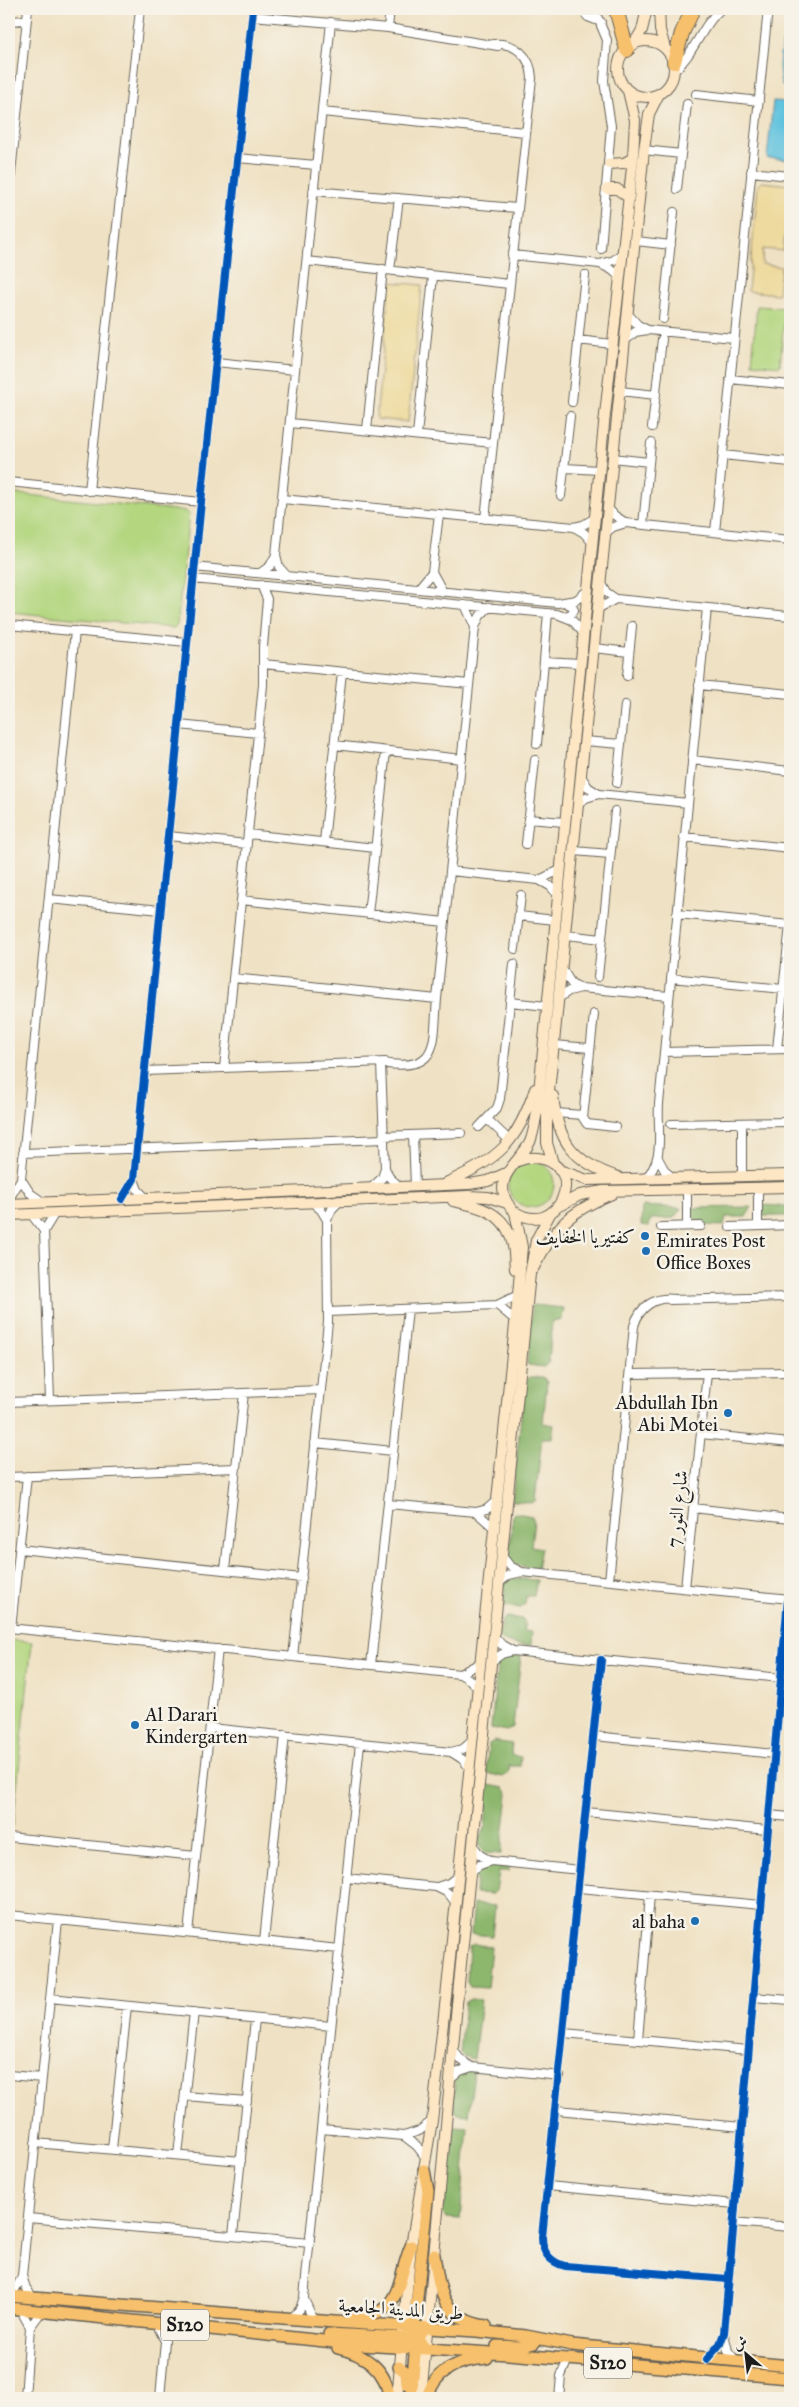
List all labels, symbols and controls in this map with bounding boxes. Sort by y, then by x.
place label: كفتيريا الخفايف [536,1225,635,1249]
place label: Emirates Post Office Boxes [656,1229,766,1274]
marker: كفتيريا الخفايف [639,1230,651,1242]
marker: Emirates Post Office Boxes [640,1245,652,1257]
place label: Abdullah Ibn Abi Motei [615,1391,718,1436]
marker: Abdullah Ibn Abi Motei [722,1407,734,1419]
street label: شارع النور 7 [662,1469,696,1549]
place label: Al Darari Kindergarten [144,1703,248,1749]
marker: Al Darari Kindergarten [129,1719,141,1731]
place label: al baha [632,1910,686,1933]
marker: al baha [689,1915,701,1927]
street label: طريق المدينة الجامعية [338,2293,464,2326]
road number: S120 [161,2310,209,2340]
north arrow [722,2330,772,2380]
text: ش [730,2332,750,2354]
road number: S120 [584,2348,632,2378]

